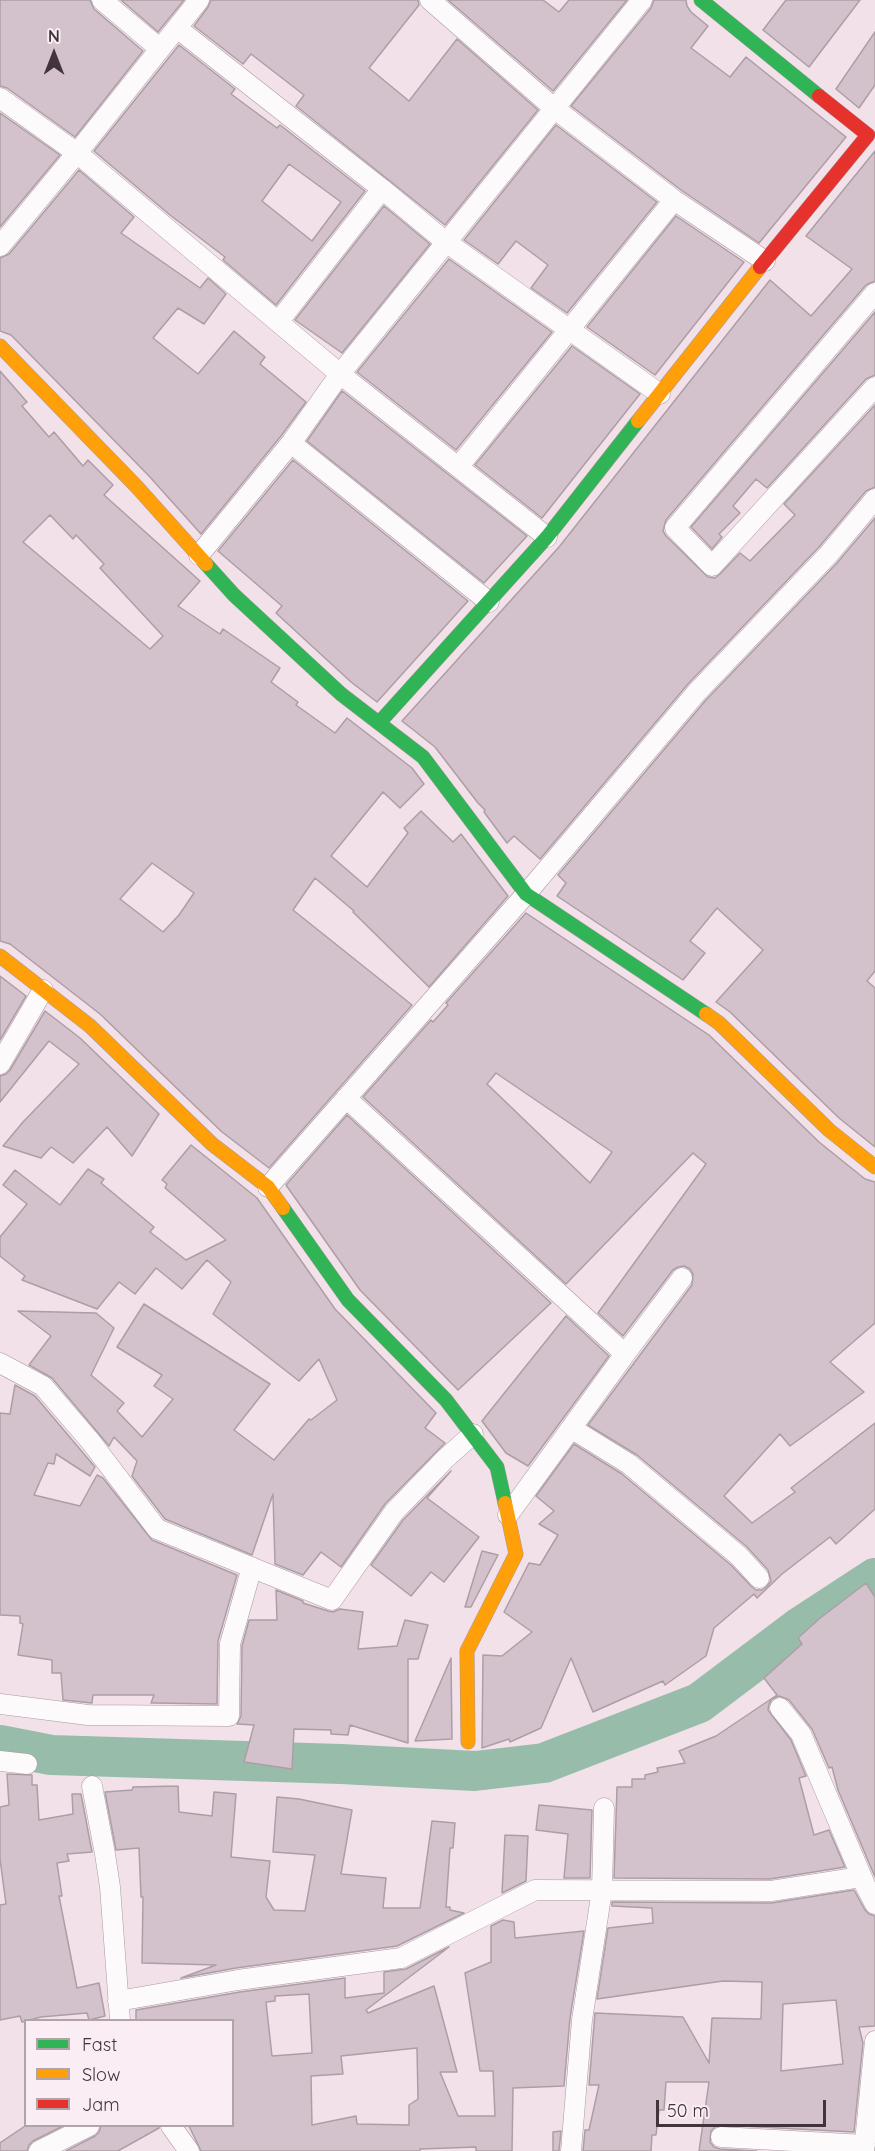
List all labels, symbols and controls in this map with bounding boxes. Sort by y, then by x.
north arrow [24,24,84,84]
text: N [48,26,60,46]
legend [24,2019,234,2127]
text: Fast [82,2033,117,2056]
text: Slow [82,2063,120,2086]
scale bar [659,2088,828,2126]
text: Jam [82,2093,120,2116]
text: 50 m [667,2099,709,2122]

